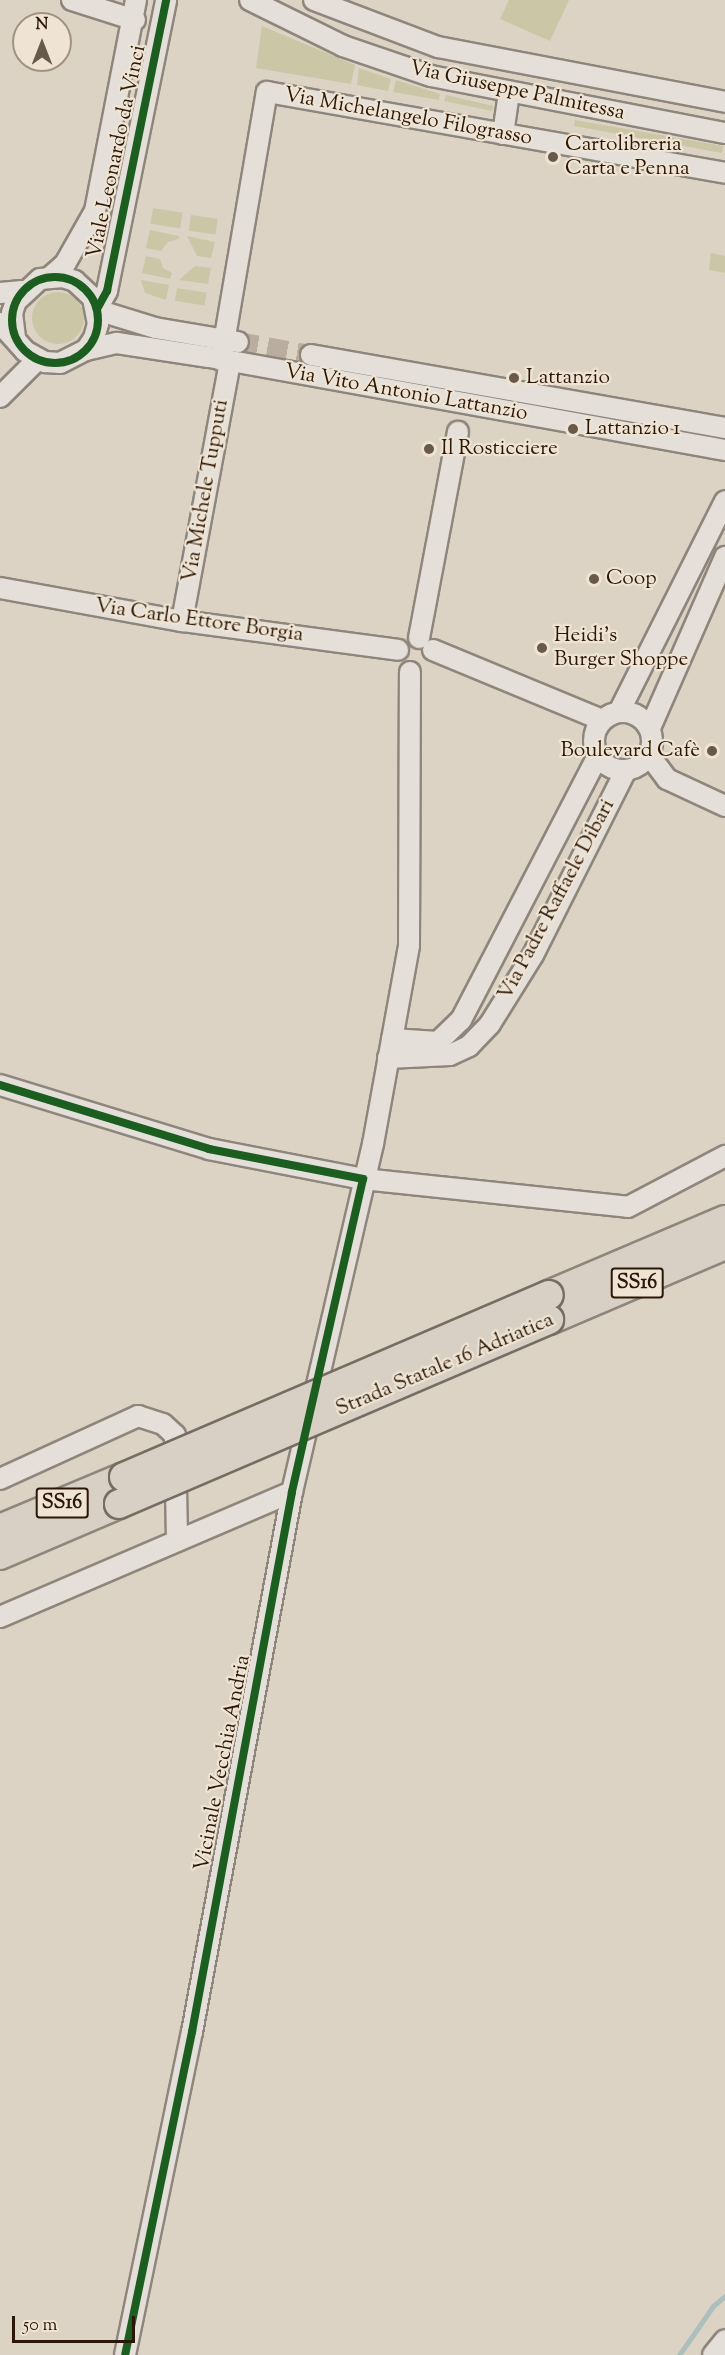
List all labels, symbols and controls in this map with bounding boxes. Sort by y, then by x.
north arrow [12,12,72,72]
text: N [36,14,48,37]
street label: Viale Leonardo da Vinci [82,43,152,261]
street label: Via Giuseppe Palmitessa [407,56,627,126]
street label: Via Michelangelo Filograsso [282,83,534,151]
place label: Cartolibreria Carta e Penna [565,132,690,182]
marker: Cartolibreria Carta e Penna [546,150,560,164]
street label: Via Vito Antonio Lattanzio [282,359,530,427]
place label: Lattanzio [526,365,610,391]
marker: Lattanzio [507,371,521,385]
street label: Via Michele Tupputi [177,398,235,584]
place label: Lattanzio 1 [585,416,680,442]
marker: Lattanzio 1 [566,422,580,436]
place label: Il Rosticciere [441,436,558,462]
marker: Il Rosticciere [422,442,436,456]
place label: Coop [606,566,657,592]
marker: Coop [587,572,601,586]
street label: Via Carlo Ettore Borgia [93,594,305,648]
place label: Heidi's Burger Shoppe [554,623,688,673]
marker: Heidi's Burger Shoppe [535,641,549,655]
place label: Boulevard Cafè [561,738,700,764]
marker: Boulevard Cafè [705,744,719,758]
street label: Via Padre Raffaele Dibari [493,795,621,1005]
road number: SS16 [610,1266,664,1300]
street label: Strada Statale 16 Adriatica [332,1308,558,1422]
road number: SS16 [35,1486,89,1520]
street label: Vicinale Vecchia Andria [190,1653,256,1873]
scale bar [15,2304,138,2342]
text: 50 m [23,2313,57,2339]

